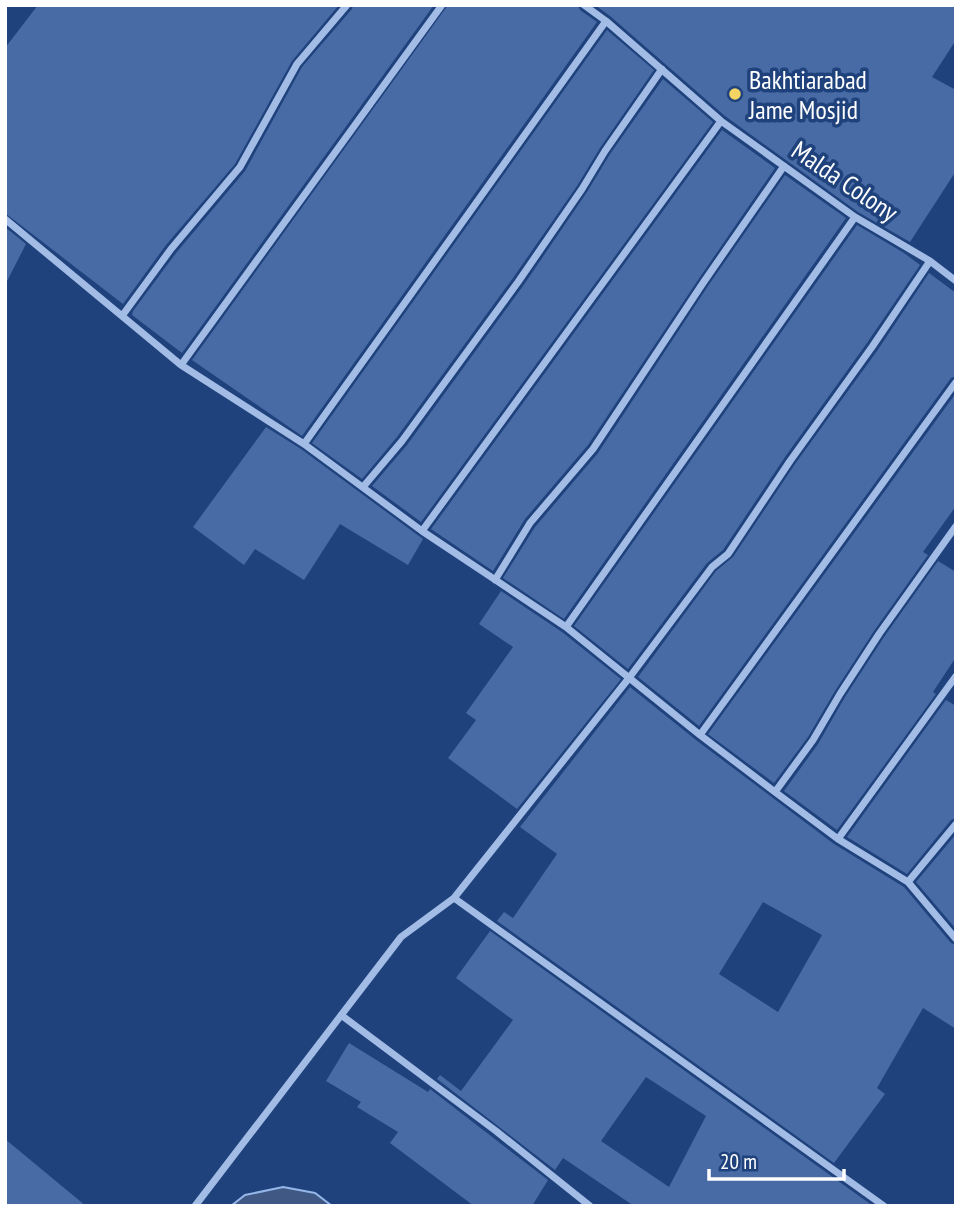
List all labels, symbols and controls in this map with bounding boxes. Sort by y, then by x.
place label: Bakhtiarabad Jame Mosjid [748,63,867,126]
marker: Bakhtiarabad Jame Mosjid [727,86,743,102]
street label: Malda Colony [786,133,905,229]
scale bar [709,1138,844,1182]
text: 20 m [720,1148,757,1175]

